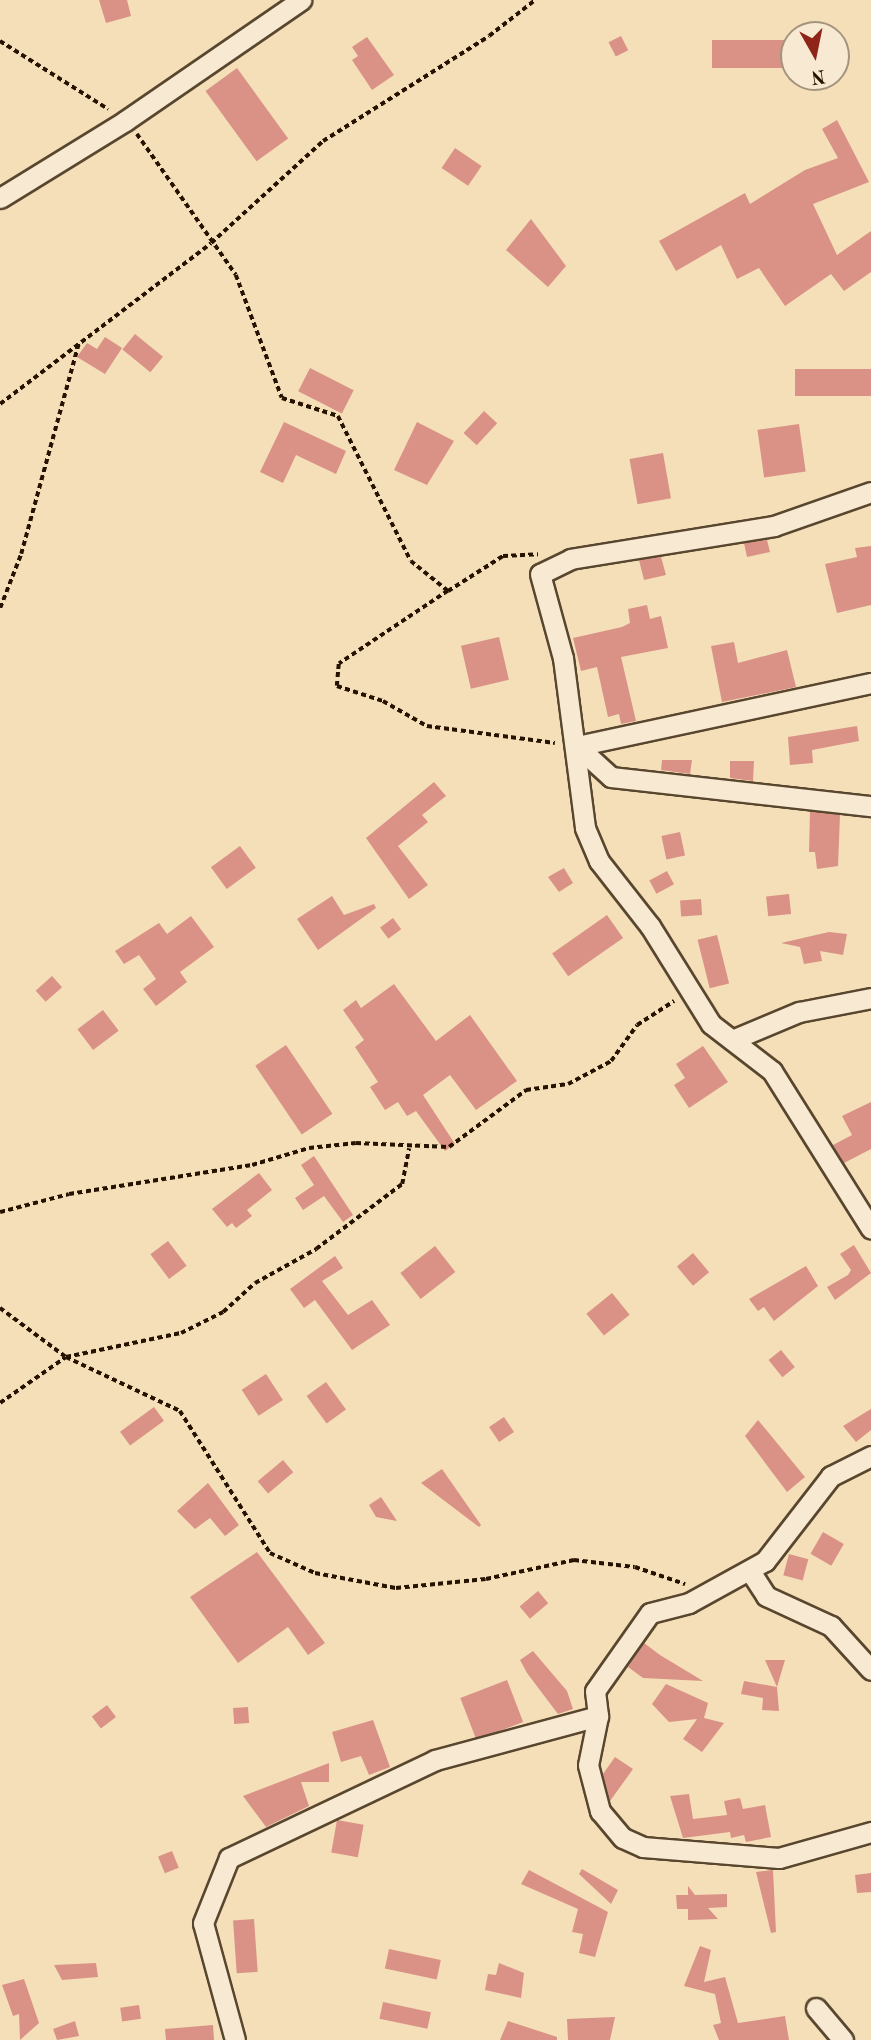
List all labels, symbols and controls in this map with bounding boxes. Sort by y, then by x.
north arrow [780,21,850,91]
text: N [809,65,827,86]

